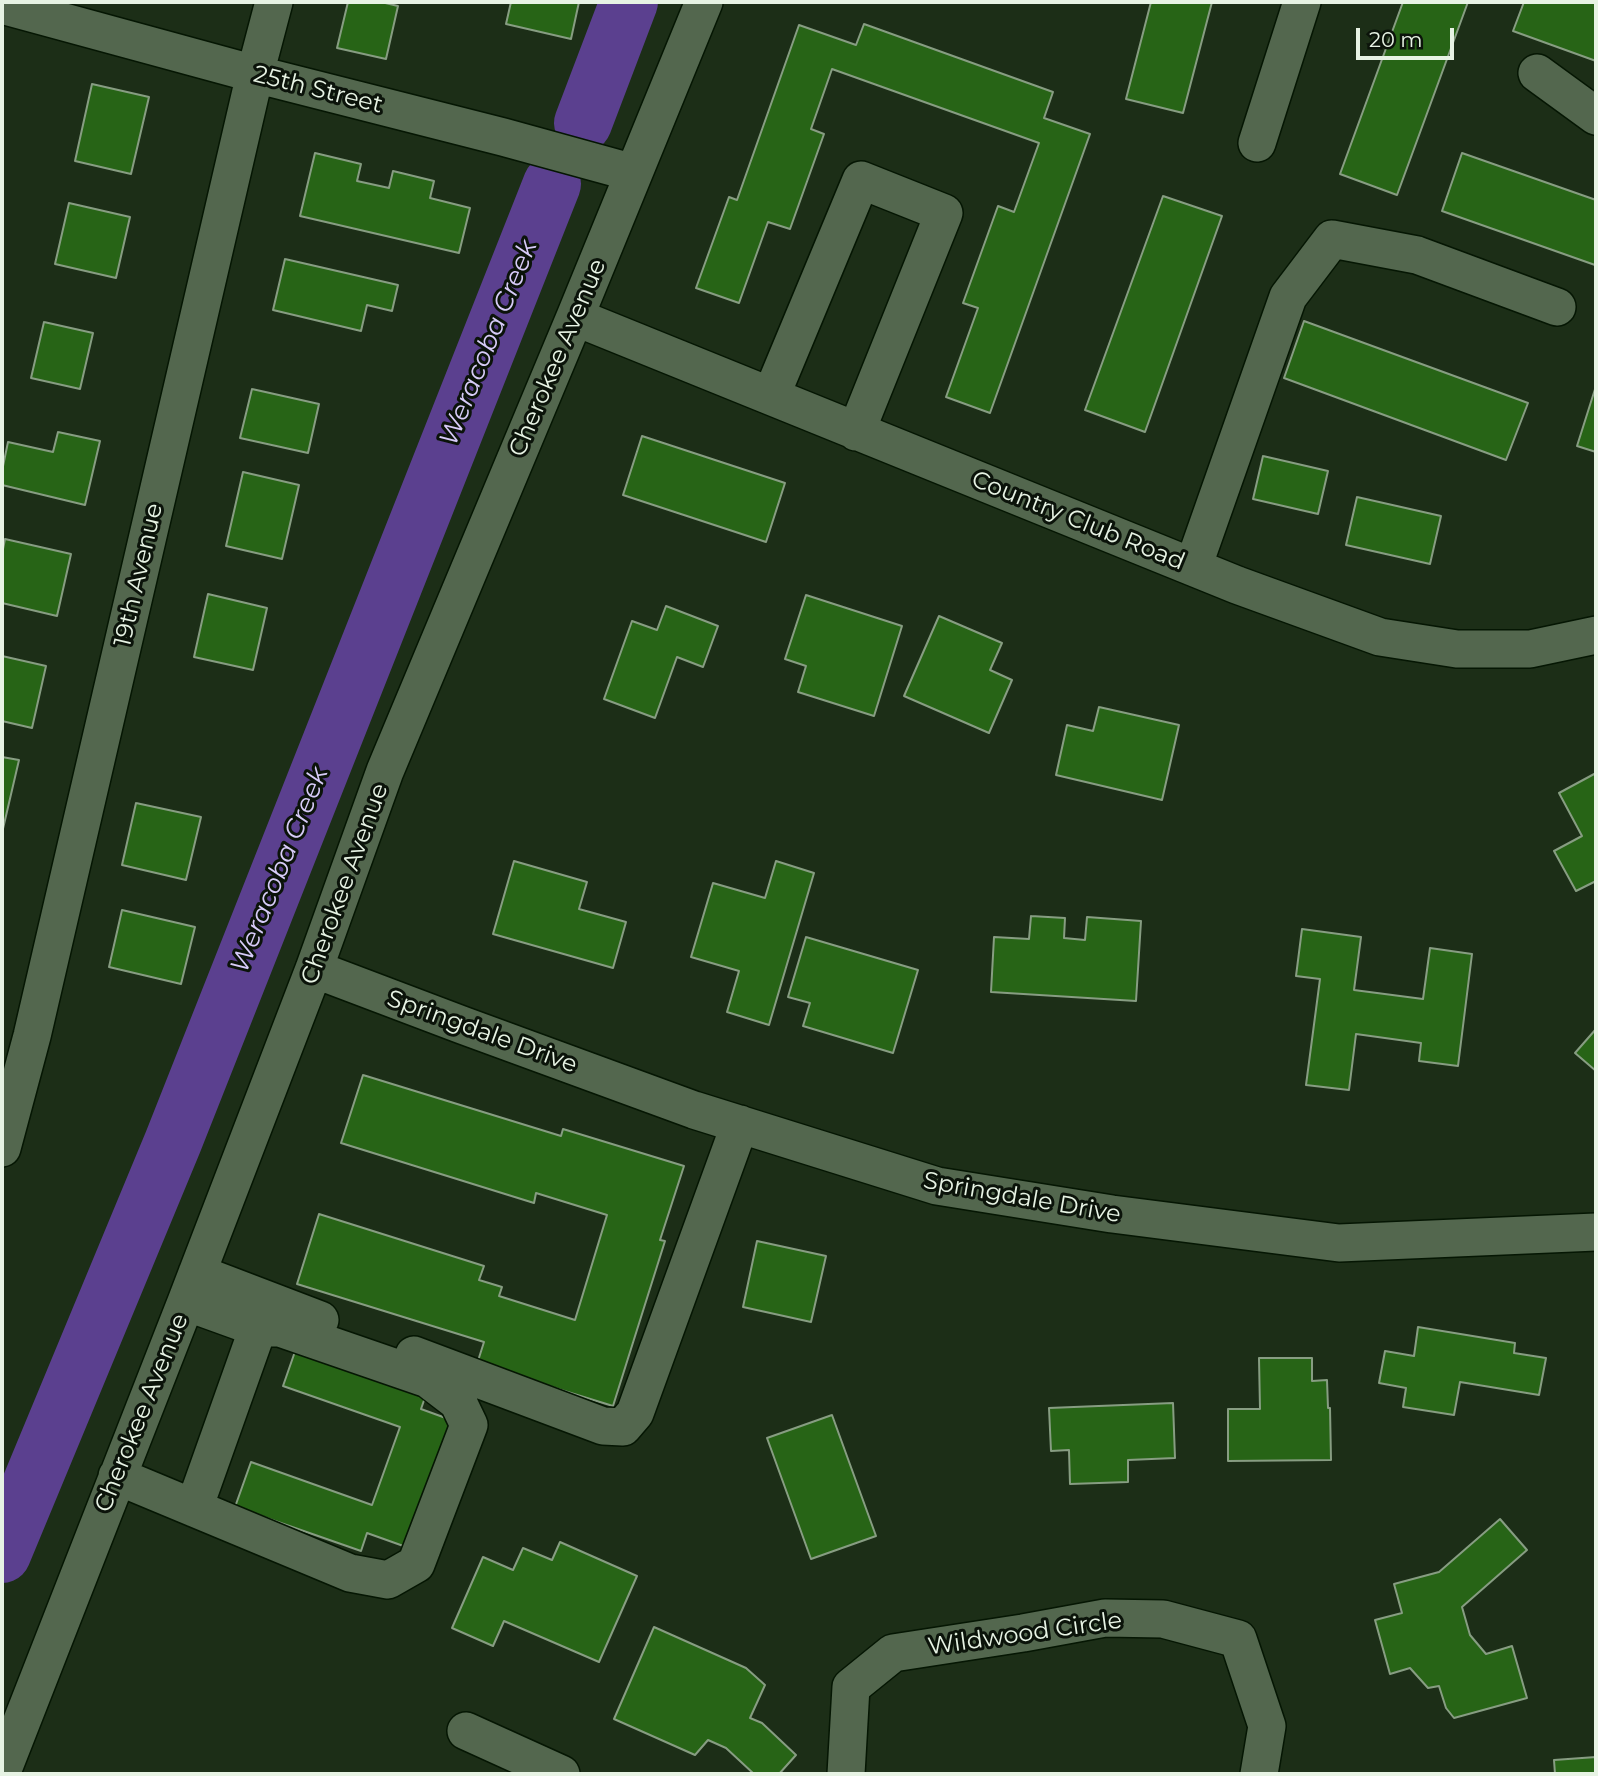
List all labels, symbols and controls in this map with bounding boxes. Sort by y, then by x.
scale bar [1360,14,1458,58]
text: 20 m [1369,27,1423,52]
street label: 25th Street [250,60,386,120]
water label: Weracoba Creek [434,236,544,450]
street label: Cherokee Avenue [503,255,613,461]
street label: Country Club Road [967,465,1189,577]
street label: 19th Avenue [109,500,169,650]
water label: Weracoba Creek [225,763,335,977]
street label: Cherokee Avenue [295,780,395,988]
street label: Springdale Drive [383,984,581,1080]
street label: Springdale Drive [921,1166,1123,1230]
street label: Cherokee Avenue [89,1309,195,1517]
street label: Wildwood Circle [926,1606,1124,1662]

